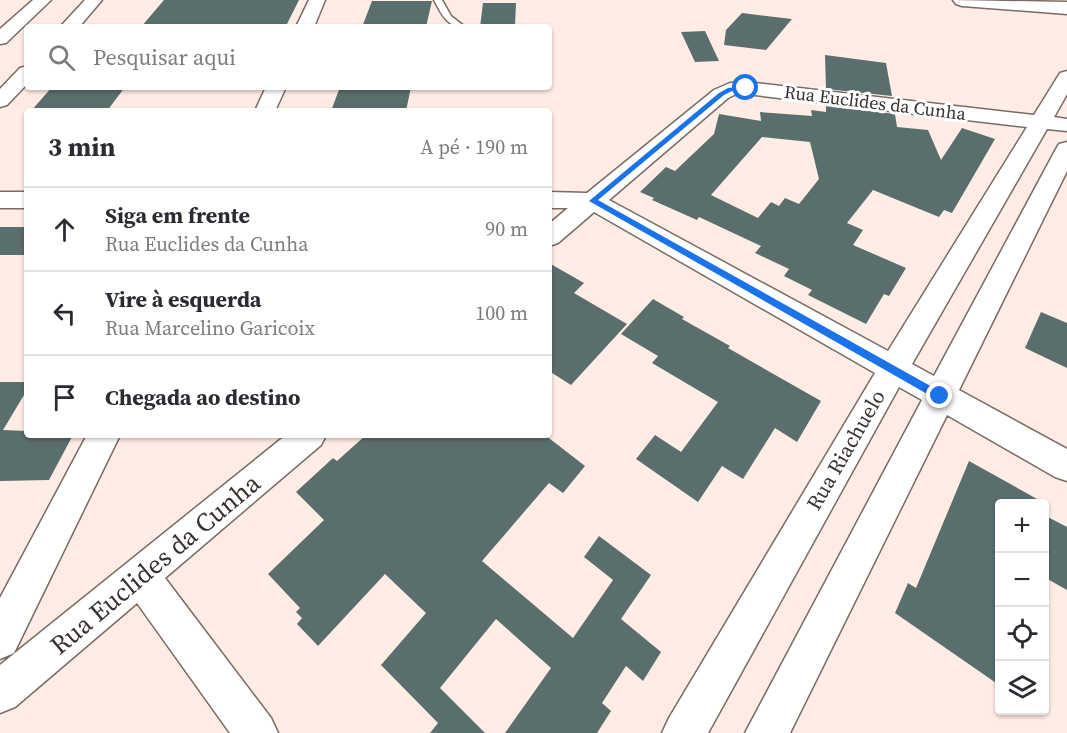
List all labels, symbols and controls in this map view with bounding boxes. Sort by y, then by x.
search box [24,24,552,90]
icon: search [45,41,78,74]
text: Pesquisar aqui [93,42,236,72]
route start [732,74,758,100]
street label: Rua Euclides da Cunha [783,79,968,126]
text: 3 min [48,129,115,165]
text: A pé · 190 m [420,133,528,161]
text: Siga em frente [105,200,250,230]
icon: ahead [48,213,81,246]
text: 90 m [485,215,528,243]
text: Rua Euclides da Cunha [105,230,308,258]
text: Vire à esquerda [105,284,261,314]
icon: left [48,297,81,330]
text: 100 m [475,299,528,327]
text: Rua Marcelino Garicoix [105,314,315,342]
icon: arrive [48,381,81,414]
text: Chegada ao destino [105,382,300,412]
route end [926,382,952,408]
street label: Rua Riachuelo [799,384,892,515]
street label: Rua Euclides da Cunha [42,465,268,663]
map controls [995,499,1049,715]
button: + [995,499,1049,553]
button: − [995,553,1049,607]
button: locate [995,607,1049,661]
button: layers [995,661,1049,715]

